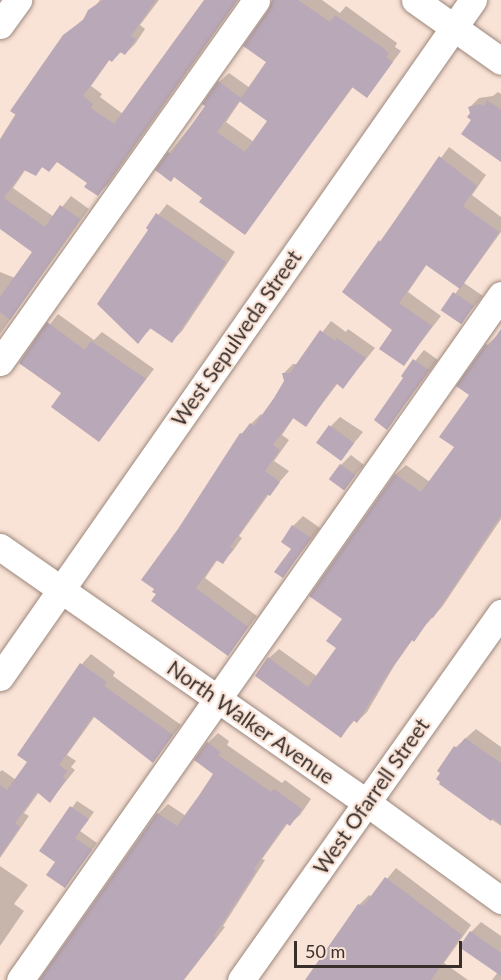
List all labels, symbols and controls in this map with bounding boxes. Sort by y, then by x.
street label: West Sepulveda Street [166,245,306,431]
street label: North Walker Avenue [162,654,340,790]
street label: West Ofarrell Street [308,713,434,879]
scale bar [297,929,465,967]
text: 50 m [305,940,345,962]

